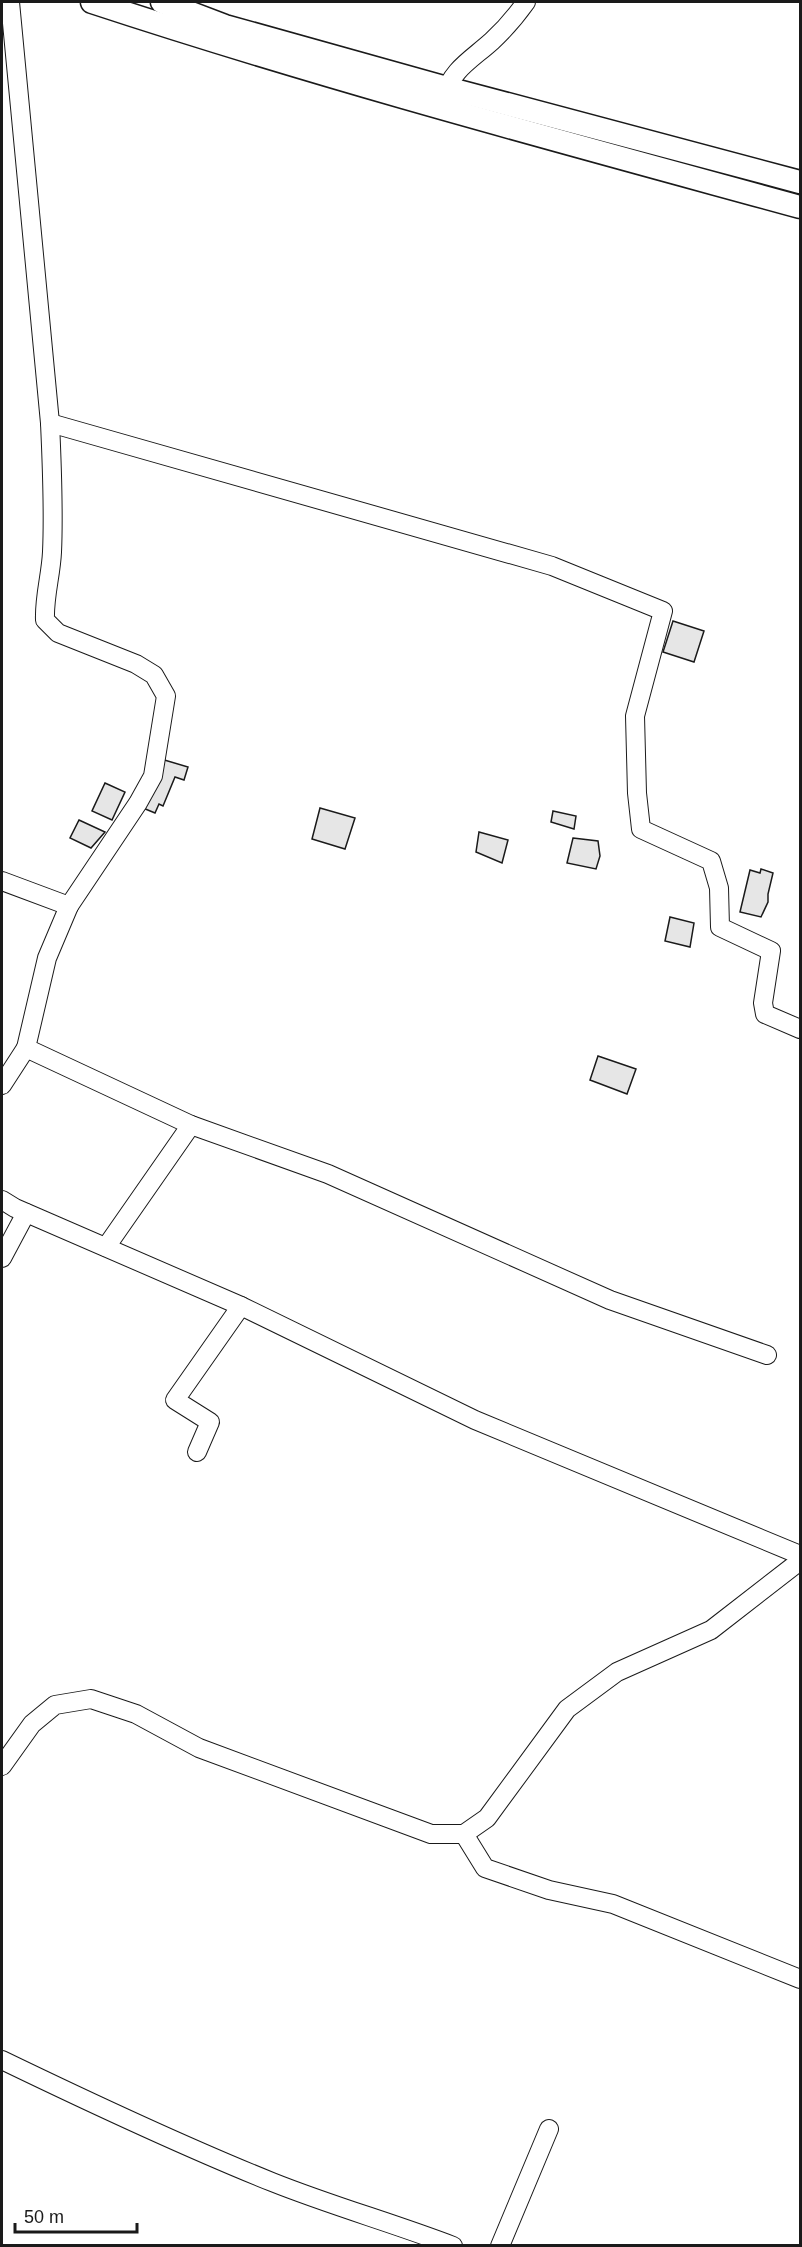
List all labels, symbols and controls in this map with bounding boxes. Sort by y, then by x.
scale bar [15,2196,136,2234]
text: 50 m [24,2207,64,2227]

